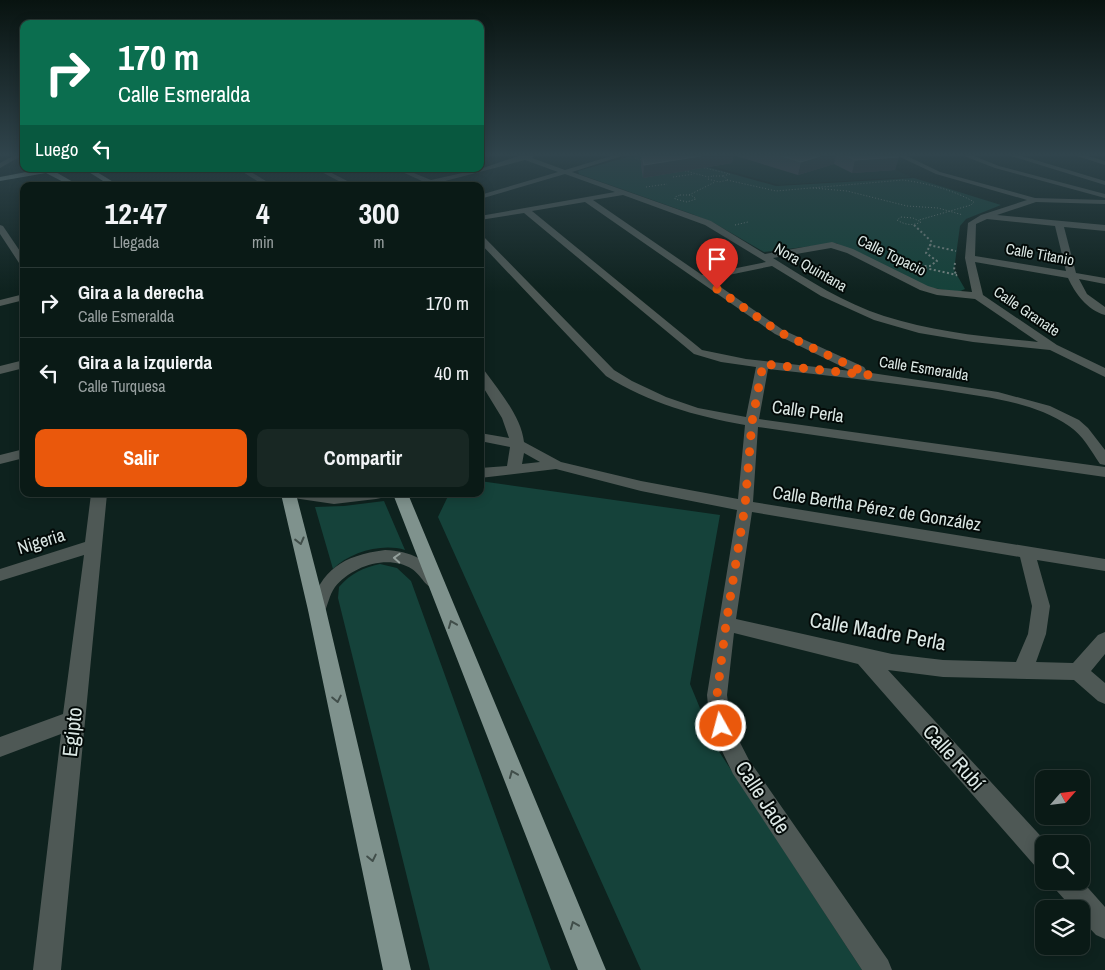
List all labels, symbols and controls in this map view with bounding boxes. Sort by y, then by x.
text: 170 m [118,34,199,81]
icon: right [35,40,100,105]
text: Calle Esmeralda [118,79,250,109]
icon: left [88,135,116,163]
text: Luego [35,136,78,162]
text: 12:47 [105,193,167,233]
text: 4 [256,193,270,233]
text: 300 [358,193,399,233]
street label: Calle Topacio [854,229,930,281]
text: Llegada [113,231,159,253]
text: min [252,231,274,253]
text: m [373,231,384,253]
pin [696,238,738,289]
street label: Nora Quintana [771,238,851,296]
street label: Calle Titanio [1004,238,1076,270]
icon: arrive [703,245,731,273]
text: Gira a la derecha [78,279,204,305]
street label: Calle Granate [990,281,1064,341]
icon: right [35,289,63,317]
text: 170 m [426,290,469,316]
text: Calle Esmeralda [78,305,174,327]
text: Gira a la izquierda [78,349,212,375]
street label: Calle Esmeralda [878,351,970,385]
icon: left [35,359,63,387]
text: 40 m [434,360,469,386]
text: Calle Turquesa [78,375,166,397]
street label: Calle Perla [771,394,845,428]
button: Salir [35,429,247,487]
button: Compartir [257,429,469,487]
street label: Calle Bertha Pérez de González [771,479,983,537]
street label: Nigeria [14,522,68,560]
one-way arrow [294,537,305,546]
one-way arrow [392,552,400,563]
street label: Calle Madre Perla [808,605,949,657]
one-way arrow [447,620,458,629]
one-way arrow [331,695,342,704]
position arrow [694,699,746,751]
street label: Egipto [55,706,89,758]
street label: Calle Rubí [916,717,992,797]
street label: Calle Jade [729,755,797,839]
one-way arrow [508,770,519,779]
north arrow [1035,770,1090,825]
map controls [1035,770,1090,955]
button: search [1035,835,1090,890]
one-way arrow [366,854,377,862]
button: layers [1035,900,1090,955]
one-way arrow [570,921,580,930]

